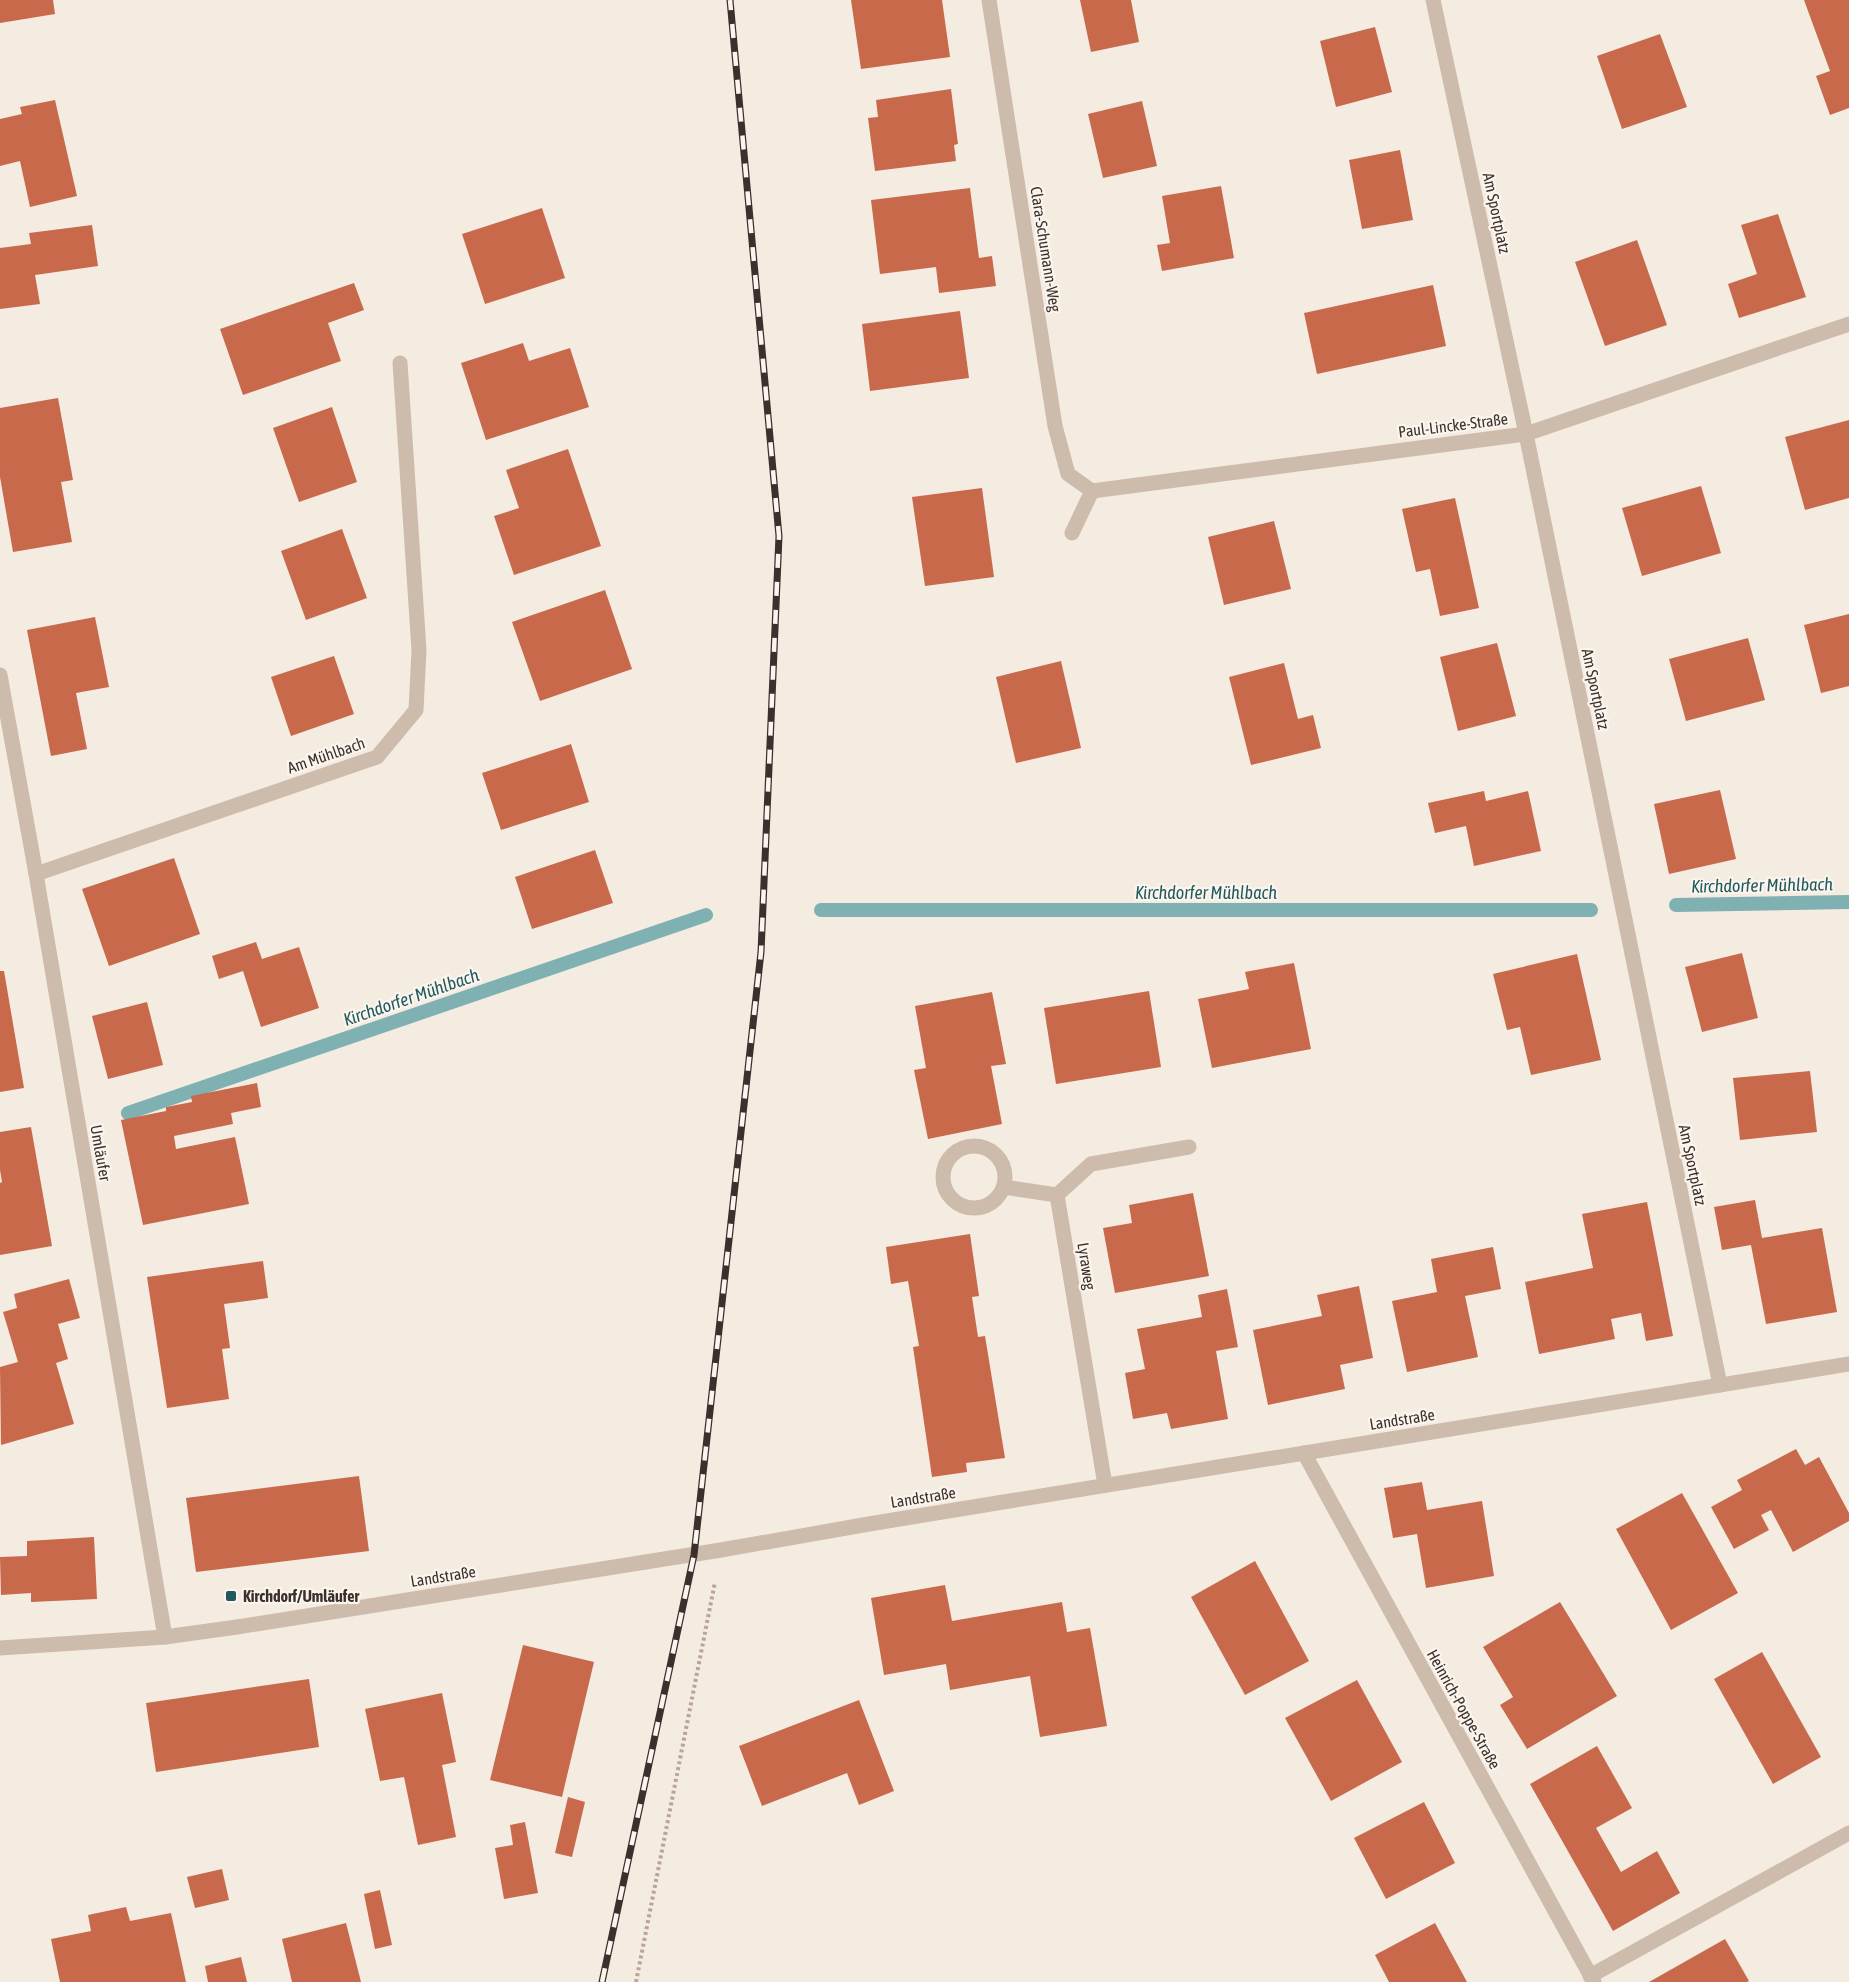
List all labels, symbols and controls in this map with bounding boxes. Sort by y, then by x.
street label: Am Sportplatz [1479,171,1514,255]
street label: Clara-Schumann-Weg [1026,185,1065,313]
street label: Paul-Lincke-Straße [1397,409,1509,441]
street label: Am Sportplatz [1578,647,1613,731]
street label: Am Mühlbach [285,733,367,777]
water label: Kirchdorfer Mühlbach [1691,873,1833,897]
water label: Kirchdorfer Mühlbach [1135,882,1277,903]
water label: Kirchdorfer Mühlbach [341,964,482,1030]
street label: Umläufer [87,1123,115,1183]
street label: Am Sportplatz [1675,1123,1710,1207]
street label: Lyraweg [1073,1241,1100,1291]
street label: Landstraße [1368,1405,1436,1433]
street label: Landstraße [889,1483,957,1511]
street label: Landstraße [409,1562,477,1590]
place label: Kirchdorf/Umläufer [243,1587,359,1605]
marker: Kirchdorf/Umläufer [224,1589,238,1603]
street label: Heinrich-Poppe-Straße [1423,1646,1504,1772]

